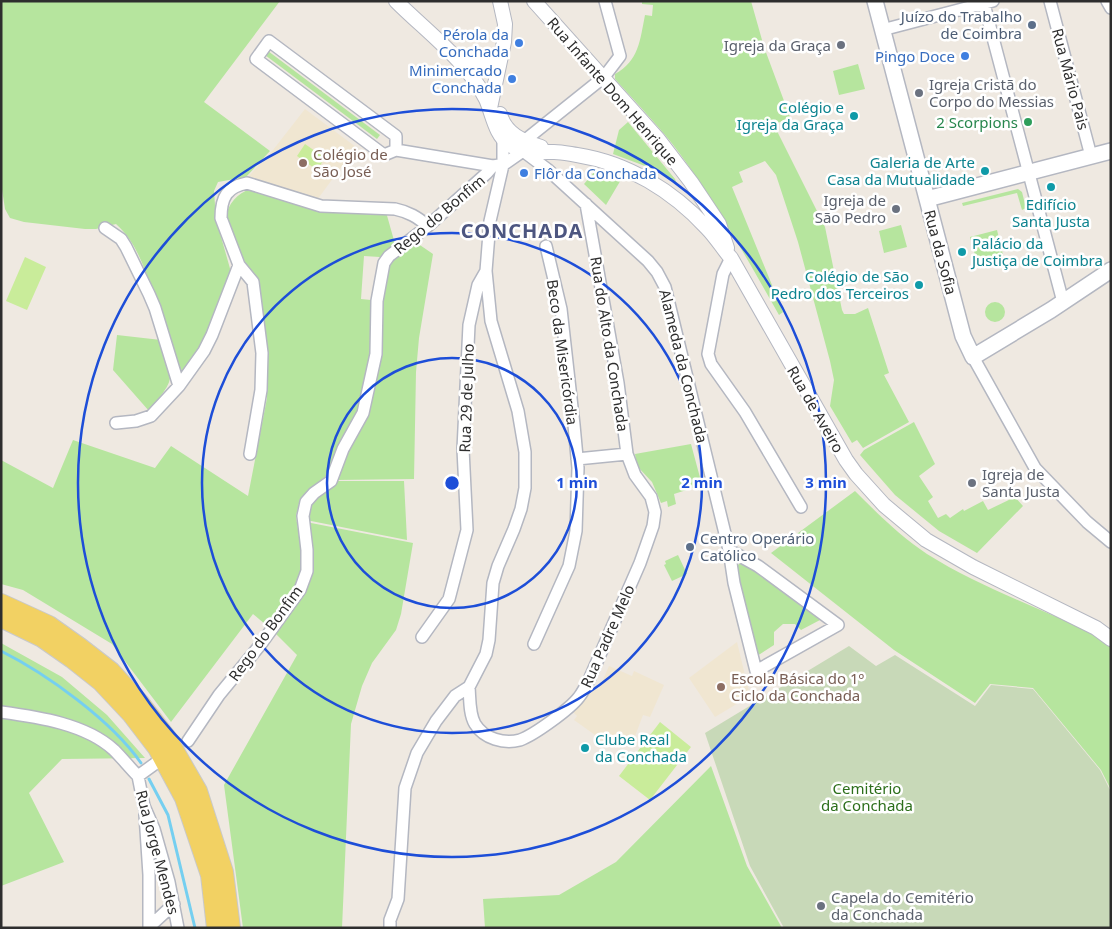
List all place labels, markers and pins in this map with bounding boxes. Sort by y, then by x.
place label: Juízo do Trabalho de Coimbra [899,6,1022,43]
marker: Juízo do Trabalho de Coimbra [1026,19,1038,31]
place label: Pérola da Conchada [439,24,509,61]
place label: Igreja da Graça [724,35,831,55]
marker: Pérola da Conchada [513,37,525,49]
marker: Igreja da Graça [835,39,847,51]
place label: Pingo Doce [875,46,955,66]
marker: Pingo Doce [959,50,971,62]
place label: Minimercado Conchada [409,60,502,97]
marker: Minimercado Conchada [506,73,518,85]
place label: Igreja Cristã do Corpo do Messias [929,74,1054,111]
marker: Igreja Cristã do Corpo do Messias [913,87,925,99]
place label: Colégio e Igreja da Graça [737,97,844,134]
marker: Colégio e Igreja da Graça [848,110,860,122]
place label: 2 Scorpions [936,112,1018,132]
marker: 2 Scorpions [1022,116,1034,128]
place label: Colégio de São José [313,144,388,181]
place label: Galeria de Arte Casa da Mutualidade [827,152,975,189]
marker: Colégio de São José [297,157,309,169]
place label: Flôr da Conchada [534,163,657,183]
marker: Galeria de Arte Casa da Mutualidade [979,165,991,177]
marker: Flôr da Conchada [518,167,530,179]
marker: Edifício Santa Justa [1045,181,1057,193]
place label: Igreja de São Pedro [815,190,886,227]
place label: Edifício Santa Justa [1012,194,1090,231]
marker: Igreja de São Pedro [890,203,902,215]
place label: Palácio da Justiça de Coimbra [970,233,1103,270]
marker: Palácio da Justiça de Coimbra [956,246,968,258]
place label: Colégio de São Pedro dos Terceiros [771,266,909,303]
marker: Colégio de São Pedro dos Terceiros [913,279,925,291]
place label: Igreja de Santa Justa [982,464,1060,501]
centre of rings [443,474,461,492]
marker: Igreja de Santa Justa [966,477,978,489]
place label: Centro Operário Católico [700,528,814,565]
marker: Centro Operário Católico [684,541,696,553]
place label: Escola Básica do 1º Ciclo da Conchada [731,668,865,705]
marker: Escola Básica do 1º Ciclo da Conchada [715,681,727,693]
place label: Clube Real da Conchada [595,729,687,766]
marker: Clube Real da Conchada [579,742,591,754]
place label: Capela do Cemitério da Conchada [831,887,974,924]
marker: Capela do Cemitério da Conchada [815,900,827,912]

